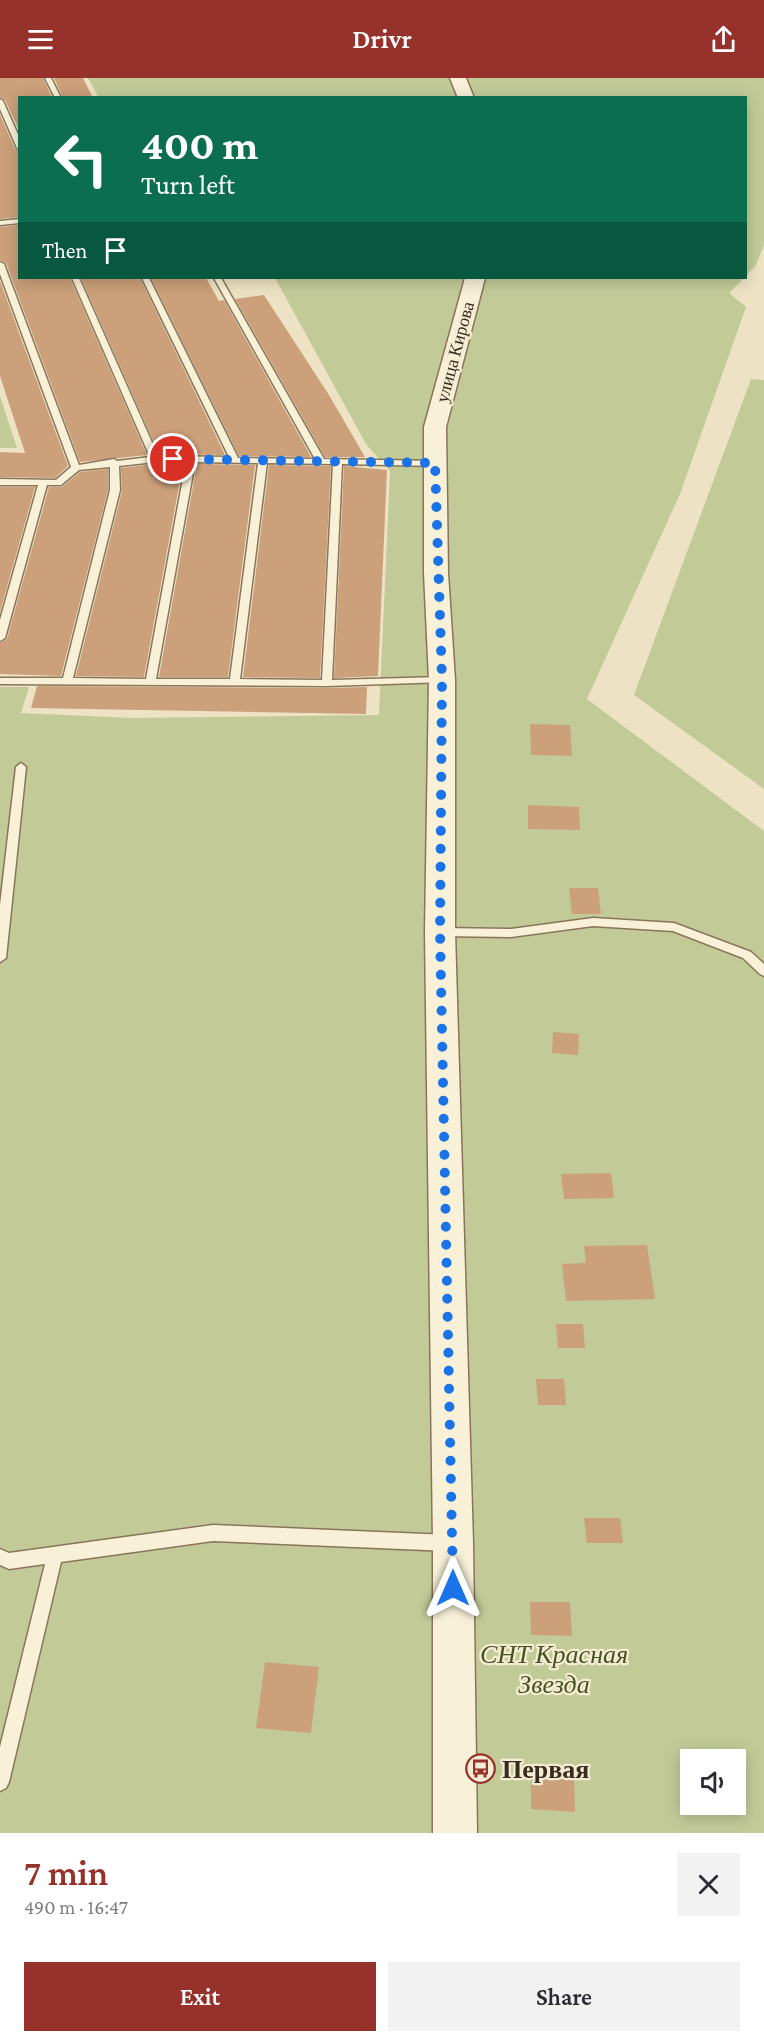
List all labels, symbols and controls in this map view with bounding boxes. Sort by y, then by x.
icon: menu [24,23,57,56]
icon: share [707,23,740,56]
text: Drivr [352,24,412,54]
icon: left [42,120,120,198]
text: 400 m [141,121,258,168]
text: Turn left [141,170,235,200]
icon: arrive [99,234,132,267]
text: Then [42,238,87,263]
street label: улица Кирова [432,299,478,405]
pin [147,433,198,484]
icon: arrive [156,442,189,475]
position arrow [421,1556,485,1620]
park label: СНТ Красная Звезда [480,1640,628,1699]
map controls [680,1749,746,1815]
button: sound [680,1749,746,1815]
bus stop icon: Первая [465,1753,497,1785]
place label: Первая [502,1755,589,1784]
text: 7 min [24,1853,108,1893]
button: close [677,1853,740,1916]
text: 490 m · 16:47 [24,1896,128,1918]
button: Exit [24,1962,376,2031]
button: Share [388,1962,740,2031]

